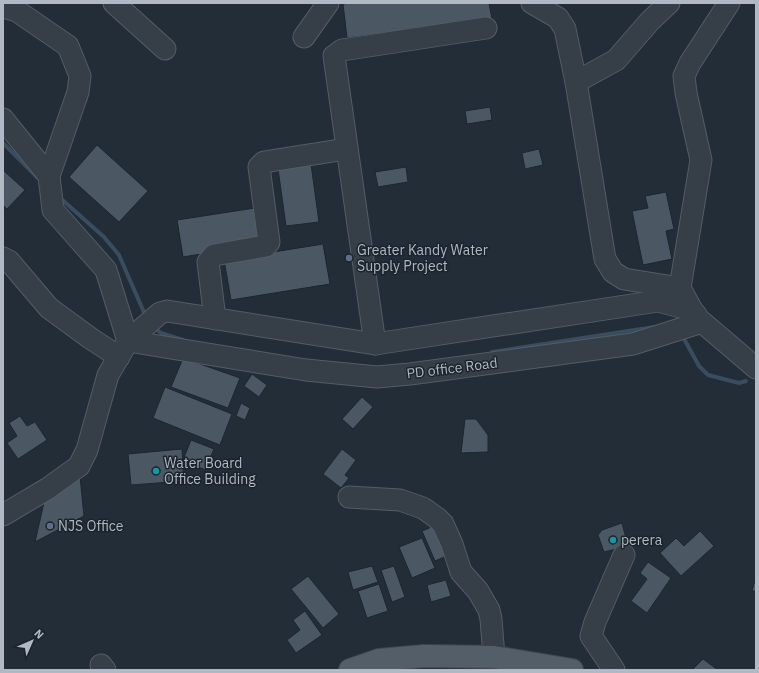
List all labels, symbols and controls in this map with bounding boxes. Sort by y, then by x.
place label: Greater Kandy Water Supply Project [357,241,488,275]
marker: Greater Kandy Water Supply Project [344,253,354,263]
street label: PD office Road [405,353,499,383]
place label: Water Board Office Building [164,454,256,488]
marker: Water Board Office Building [151,466,161,476]
place label: NJS Office [58,517,124,535]
marker: NJS Office [45,521,55,531]
place label: perera [621,531,663,549]
marker: perera [608,535,618,545]
north arrow [12,621,52,661]
text: N [31,626,47,642]

